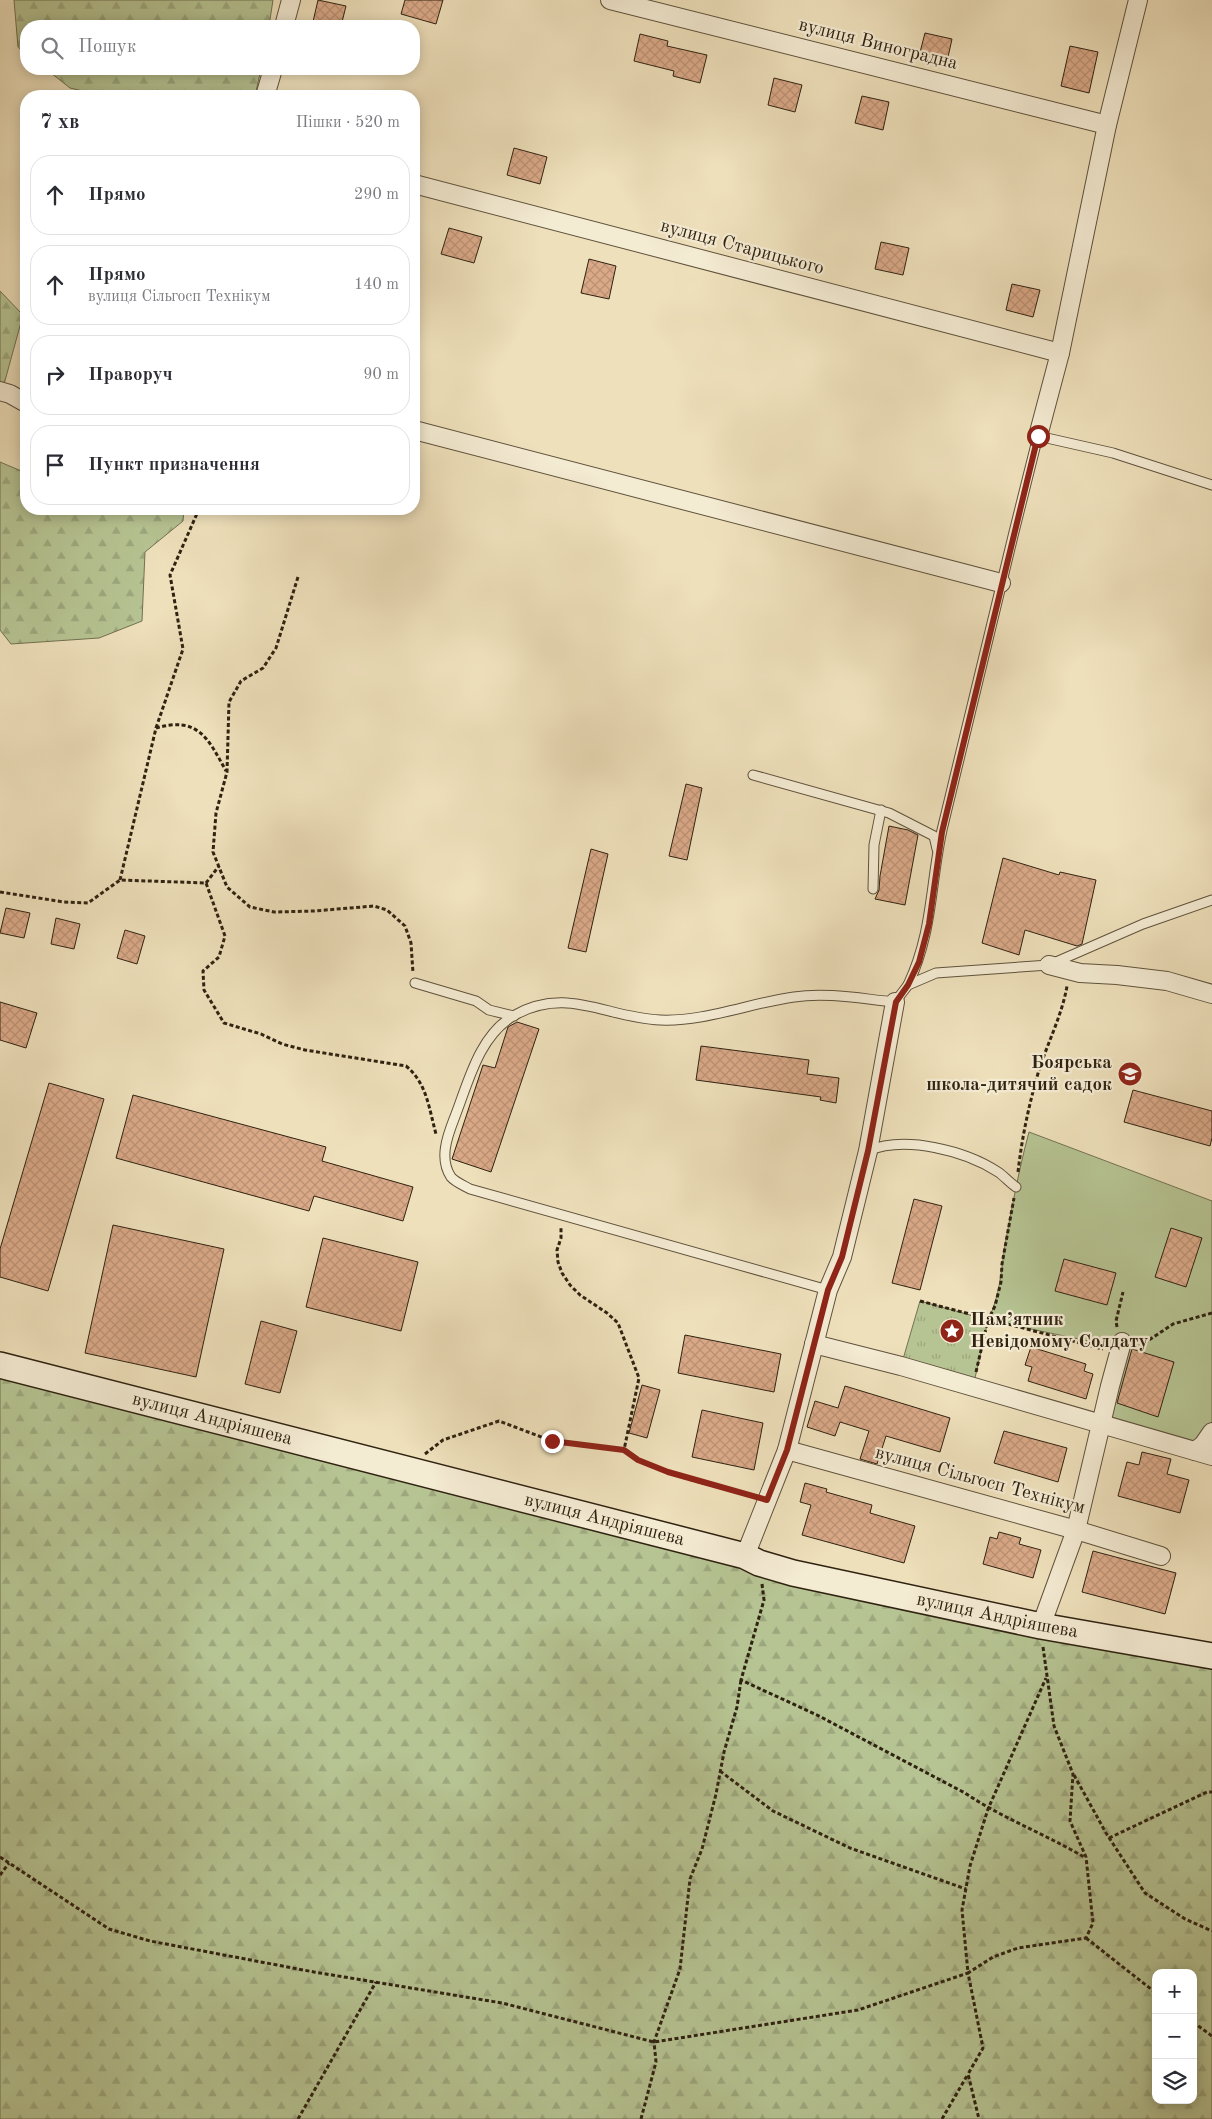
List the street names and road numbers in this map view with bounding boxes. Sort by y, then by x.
street label: вулиця Виноградна [796,16,960,74]
street label: вулиця Старицького [658,217,826,279]
street label: вулиця Андріяшева [130,1390,295,1449]
street label: вулиця Сільгосп Технікум [873,1444,1087,1518]
street label: вулиця Андріяшева [522,1490,687,1550]
street label: вулиця Андріяшева [915,1590,1080,1642]

